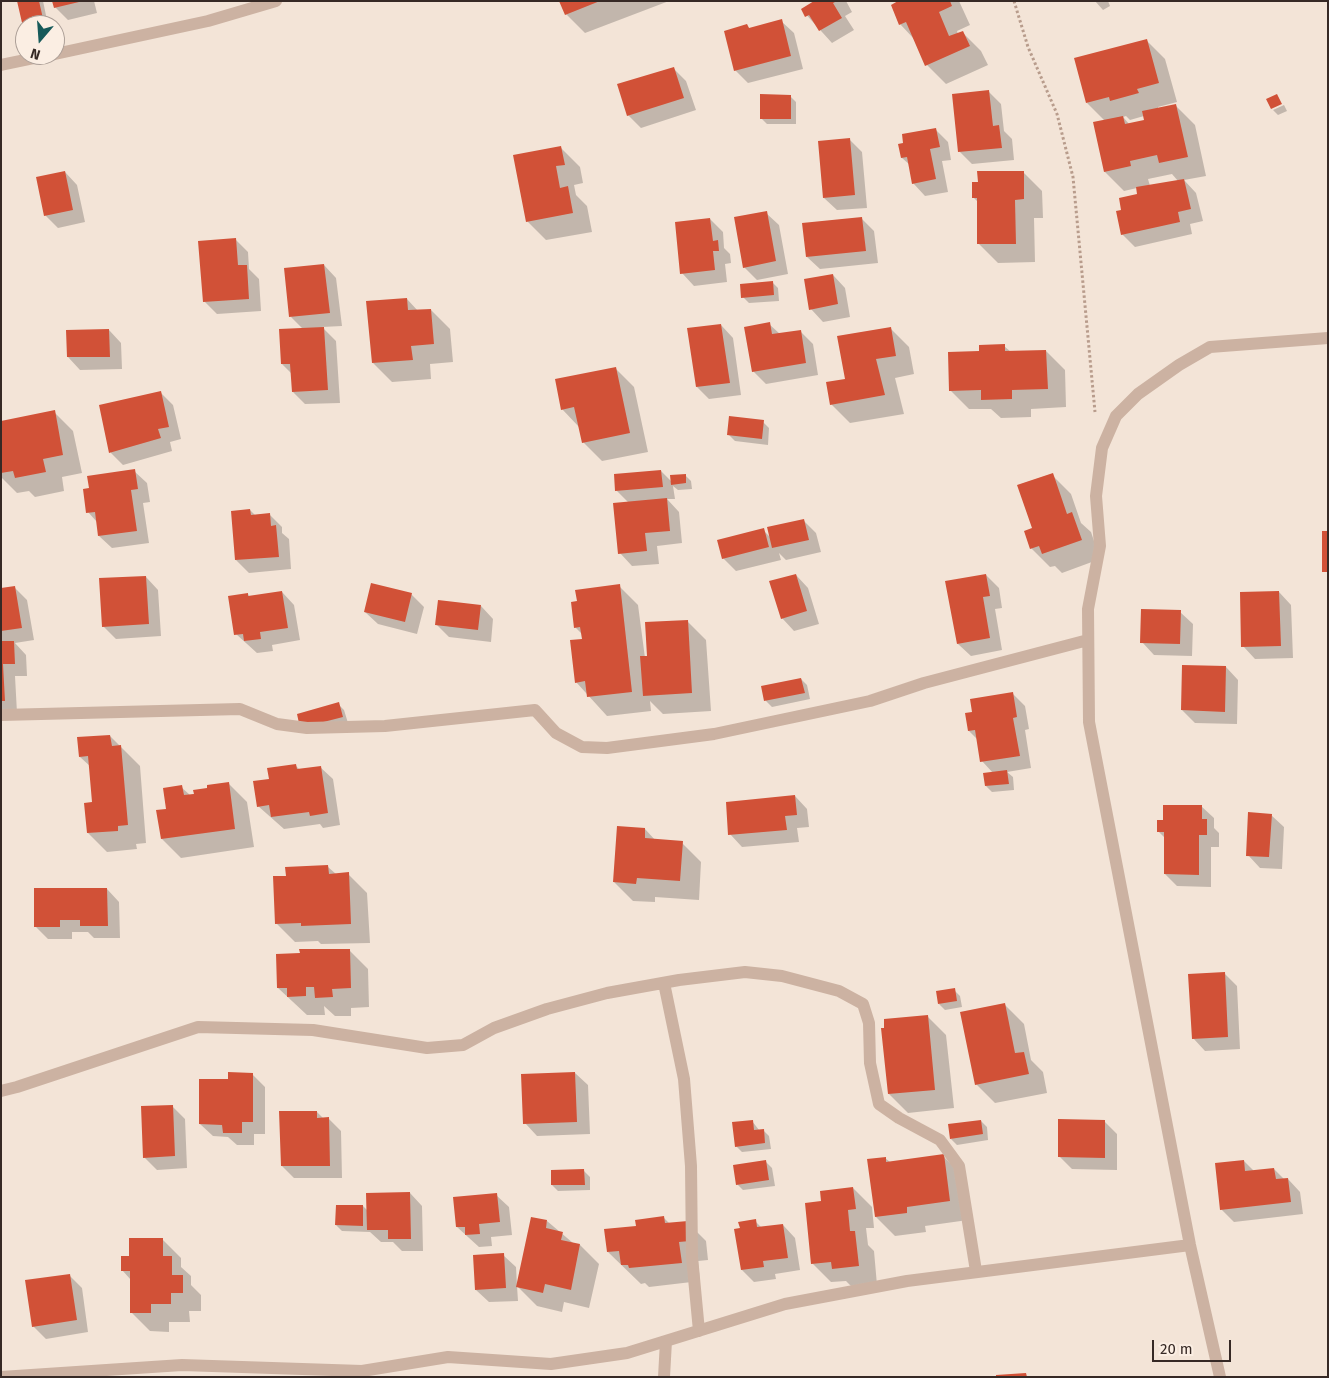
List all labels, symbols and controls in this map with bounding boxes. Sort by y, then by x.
north arrow [15,15,65,65]
text: N [28,44,43,63]
scale bar [1154,1330,1233,1362]
text: 20 m [1160,1340,1193,1358]

